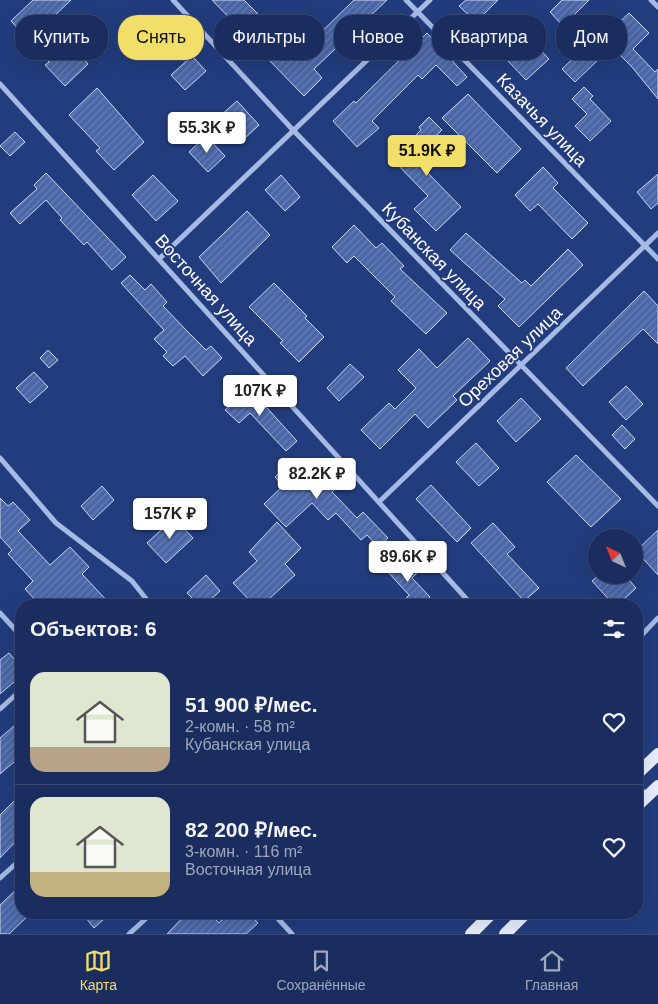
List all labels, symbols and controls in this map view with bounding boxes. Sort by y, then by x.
chip: Купить [15,15,108,60]
chip: Снять [118,15,204,60]
chip: Фильтры [214,15,324,60]
chip: Новое [334,15,422,60]
chip: Квартира [432,15,546,60]
chip: Дом [556,15,627,60]
street label: Казачья улица [493,69,592,171]
pin: 55.3K ₽ [161,112,253,154]
text: 55.3K ₽ [179,119,235,136]
pin: 51.9K ₽ [381,134,473,177]
text: 51.9K ₽ [399,142,455,159]
street label: Кубанская улица [378,198,491,314]
street label: Восточная улица [151,230,262,350]
street label: Ореховая улица [454,302,567,411]
pin: 107K ₽ [219,374,301,417]
text: 107K ₽ [234,382,286,399]
pin: 82.2K ₽ [271,458,363,500]
text: 82.2K ₽ [289,465,345,482]
pin: 157K ₽ [129,498,211,540]
text: 157K ₽ [144,505,196,522]
north arrow [588,529,642,584]
map controls [588,529,643,584]
pin: 89.6K ₽ [362,540,454,583]
text: 89.6K ₽ [380,548,436,565]
icon: filters [600,615,628,643]
text: Объектов: 6 [30,617,157,640]
icon: home [70,692,130,752]
text: 51 900 ₽/мес. [185,693,318,716]
icon: heart [600,708,628,736]
text: 2-комн. · 58 m² [185,718,295,735]
text: Кубанская улица [185,736,310,753]
icon: home [70,817,130,877]
text: 82 200 ₽/мес. [185,818,318,841]
icon: heart [600,833,628,861]
text: 3-комн. · 116 m² [185,843,302,860]
text: Восточная улица [185,861,311,878]
tab: Карта [80,947,117,993]
tab: Сохранённые [277,947,366,993]
tab: Главная [525,947,578,993]

